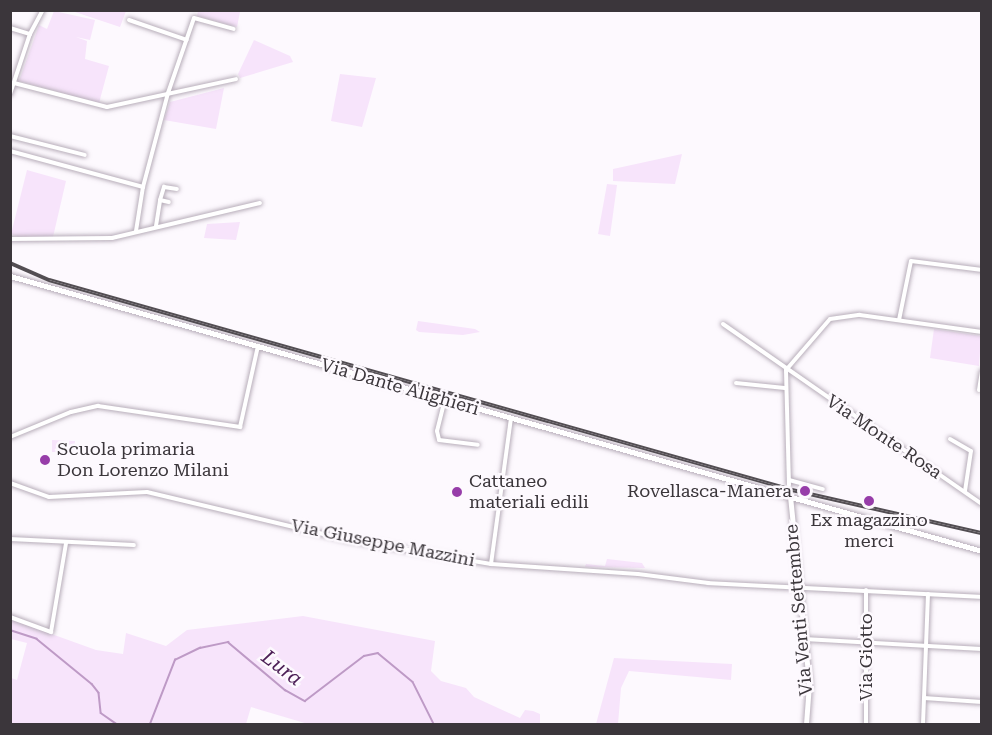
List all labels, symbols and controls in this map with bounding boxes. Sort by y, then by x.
street label: Via Dante Alighieri [318,354,482,420]
street label: Via Monte Rosa [822,390,946,484]
place label: Scuola primaria Don Lorenzo Milani [57,439,229,482]
marker: Scuola primaria Don Lorenzo Milani [38,453,52,467]
place label: Cattaneo materiali edili [469,471,589,514]
place label: Rovellasca-Manera [627,480,792,502]
marker: Rovellasca-Manera [796,482,814,500]
marker: Cattaneo materiali edili [450,485,464,499]
marker: Ex magazzino merci [862,494,876,508]
place label: Ex magazzino merci [810,510,928,552]
street label: Via Giuseppe Mazzini [289,515,477,571]
street label: Via Venti Settembre [781,523,817,697]
street label: Via Giotto [855,613,877,701]
water label: Lura [257,645,307,691]

